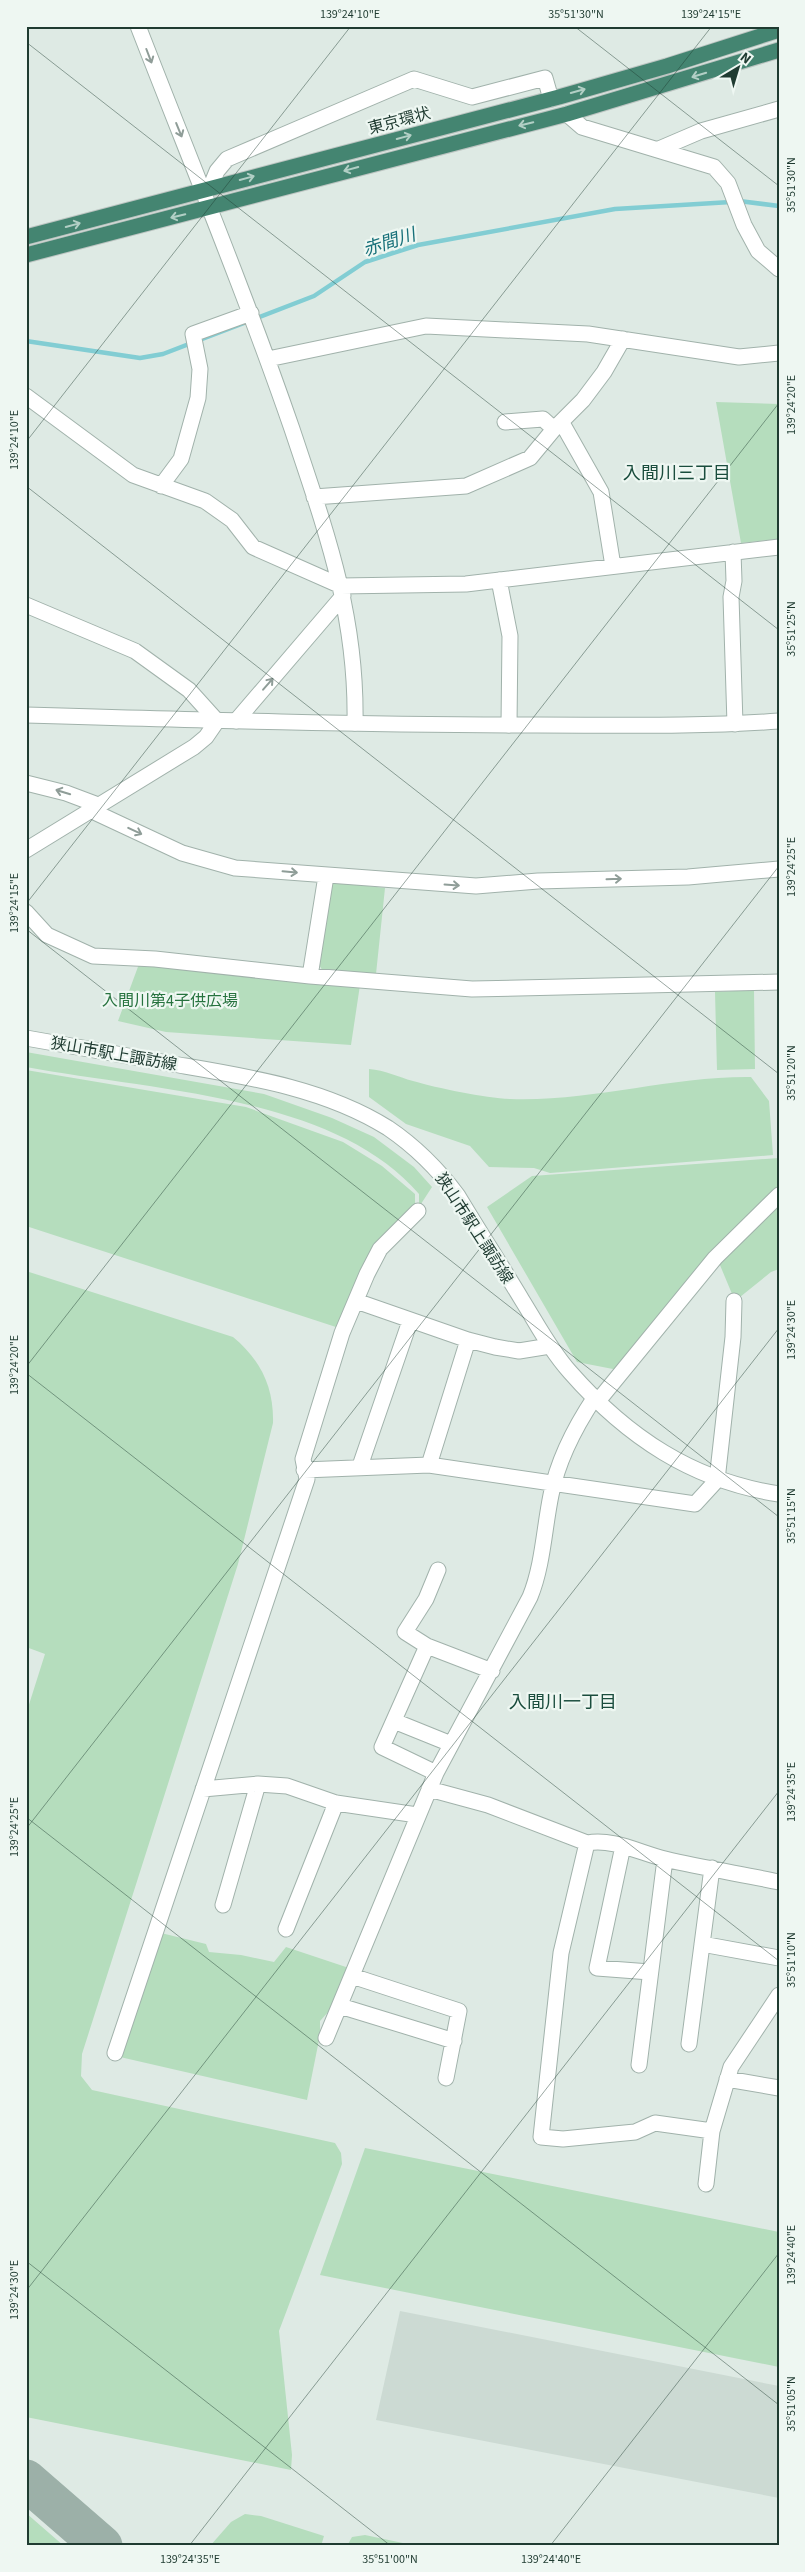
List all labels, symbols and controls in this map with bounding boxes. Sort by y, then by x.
text: 139°24'10"E [320,6,380,23]
text: 35°51'30"N [548,6,604,23]
text: 139°24'15"E [681,6,741,23]
north arrow [712,42,762,92]
one-way arrow [145,47,154,63]
text: N [736,48,755,69]
one-way arrow [691,70,707,80]
one-way arrow [570,86,586,96]
street label: 東京環状 [365,102,433,140]
one-way arrow [518,120,534,130]
one-way arrow [175,122,184,137]
one-way arrow [396,132,412,141]
text: 35°51'30"N [783,157,800,213]
one-way arrow [344,165,360,175]
one-way arrow [239,173,255,182]
one-way arrow [170,212,186,221]
one-way arrow [65,219,81,229]
water label: 赤間川 [360,222,421,263]
text: 139°24'20"E [783,375,800,435]
text: 139°24'10"E [6,410,23,470]
district label: 入間川三丁目 [623,461,731,486]
text: 35°51'25"N [783,601,800,657]
one-way arrow [262,678,273,691]
one-way arrow [55,787,71,797]
one-way arrow [127,826,142,836]
text: 139°24'25"E [783,837,800,897]
one-way arrow [282,867,298,877]
text: 139°24'15"E [6,873,23,933]
one-way arrow [606,874,622,883]
one-way arrow [444,880,460,889]
park label: 入間川第4子供広場 [102,990,238,1012]
street label: 狭山市駅上諏訪線 [49,1032,179,1076]
text: 35°51'20"N [783,1045,800,1101]
street label: 狭山市駅上諏訪線 [430,1169,518,1288]
text: 139°24'30"E [783,1300,800,1360]
text: 139°24'20"E [6,1335,23,1395]
text: 35°51'15"N [783,1488,800,1544]
district label: 入間川一丁目 [509,1690,617,1715]
text: 139°24'35"E [783,1762,800,1822]
text: 139°24'25"E [6,1797,23,1857]
text: 35°51'10"N [783,1932,800,1988]
text: 139°24'40"E [783,2225,800,2285]
text: 139°24'30"E [6,2260,23,2320]
text: 35°51'05"N [783,2376,800,2432]
text: 139°24'35"E [160,2551,220,2568]
text: 35°51'00"N [362,2551,418,2568]
text: 139°24'40"E [521,2551,581,2568]

